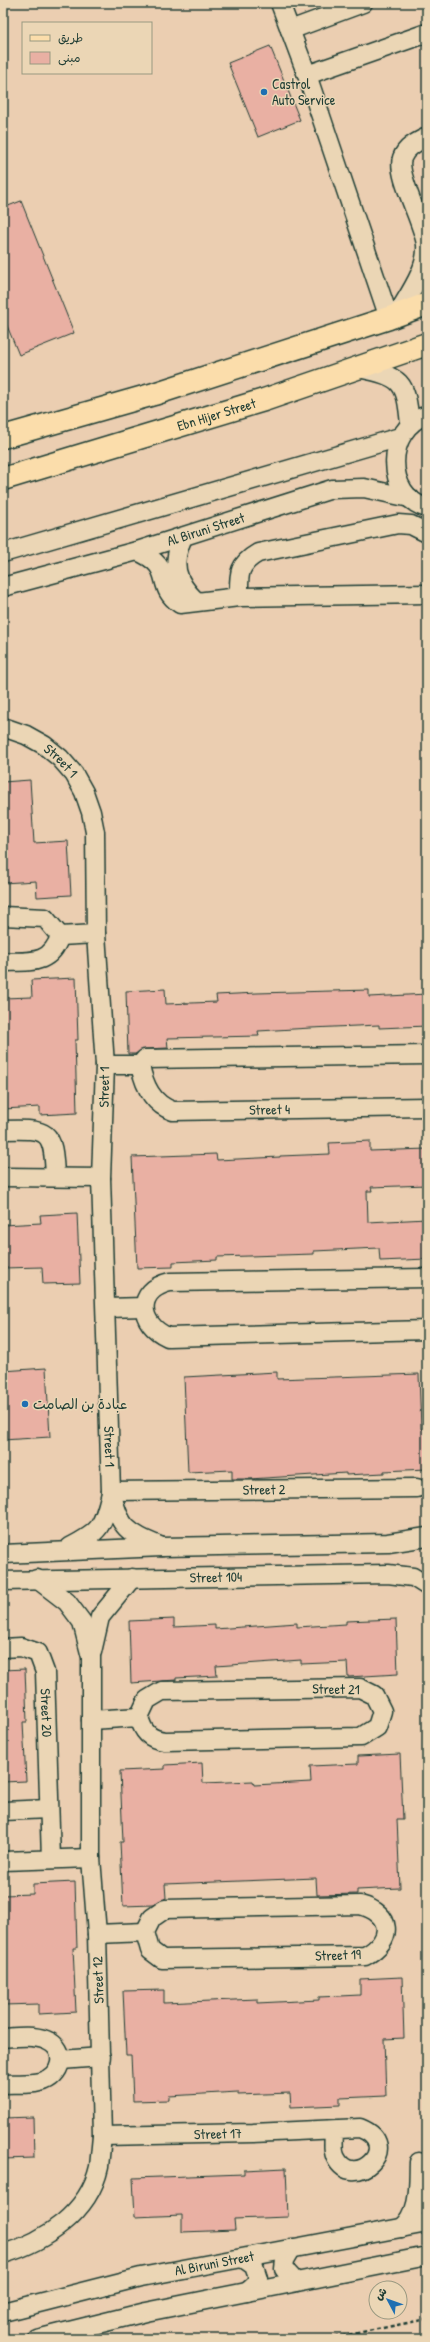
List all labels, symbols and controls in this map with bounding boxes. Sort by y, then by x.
legend [22,22,152,74]
text: طريق [58,29,83,46]
text: مبنى [58,49,81,66]
place label: Castrol Auto Service [272,74,336,109]
marker: Castrol Auto Service [259,87,269,97]
street label: Ebn Hijer Street [175,393,258,435]
street label: Al Biruni Street [165,507,247,550]
street label: Street 1 [40,739,83,781]
street label: Street 1 [94,1066,113,1108]
street label: Street 4 [249,1099,290,1119]
place label: عبادة بن الصامت [33,1394,127,1413]
marker: عبادة بن الصامت [20,1399,30,1409]
street label: Street 1 [100,1426,120,1467]
street label: Street 2 [243,1479,286,1499]
street label: Street 104 [190,1567,242,1587]
street label: Street 21 [312,1679,360,1698]
street label: Street 20 [37,1688,57,1737]
street label: Street 19 [315,1944,361,1965]
street label: Street 12 [87,1956,108,2004]
street label: Street 17 [194,2123,242,2143]
street label: Al Biruni Street [173,2246,256,2279]
north arrow [368,2280,408,2320]
text: ش [371,2284,390,2303]

